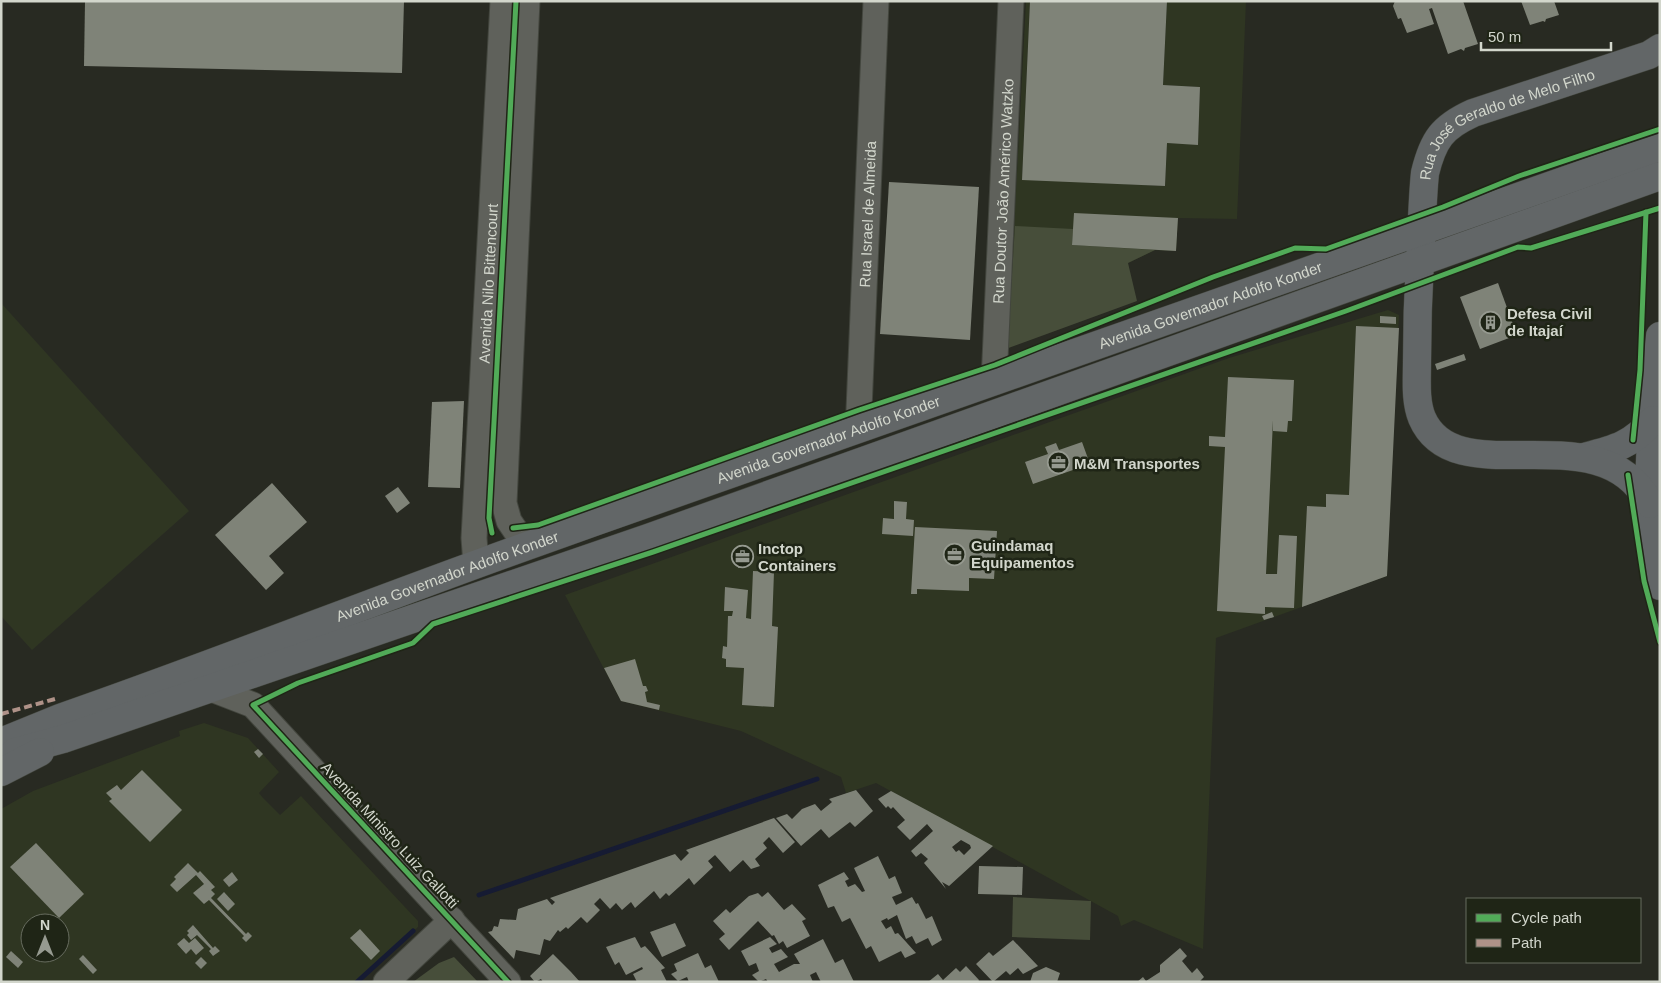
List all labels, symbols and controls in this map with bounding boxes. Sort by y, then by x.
scale bar [1481,20,1611,52]
text: 50 m [1488,28,1521,45]
street label: Rua José Geraldo de Melo Filho [1416,65,1597,181]
street label: Rua Doutor João Américo Watzko [989,78,1016,304]
street label: Rua Israel de Almeida [856,140,879,288]
street label: Avenida Nilo Bittencourt [475,202,501,364]
street label: Avenida Governador Adolfo Konder [1096,258,1324,352]
place label: Defesa Civil de Itajaí [1507,305,1592,339]
building icon: Defesa Civil de Itajaí [1479,310,1503,334]
street label: Avenida Governador Adolfo Konder [714,392,942,486]
office icon: M&M Transportes [1046,451,1070,475]
place label: M&M Transportes [1074,455,1200,472]
street label: Avenida Governador Adolfo Konder [333,527,561,624]
place label: Guindamaq Equipamentos [971,537,1074,571]
place label: Inctop Containers [758,540,836,574]
office icon: Guindamaq Equipamentos [943,542,967,566]
office icon: Inctop Containers [730,545,754,569]
street label: Avenida Ministro Luiz Gallotti [318,759,462,911]
legend [1466,898,1641,963]
text: Cycle path [1511,909,1582,926]
north arrow [20,913,70,963]
text: N [40,917,50,933]
text: Path [1511,934,1542,951]

